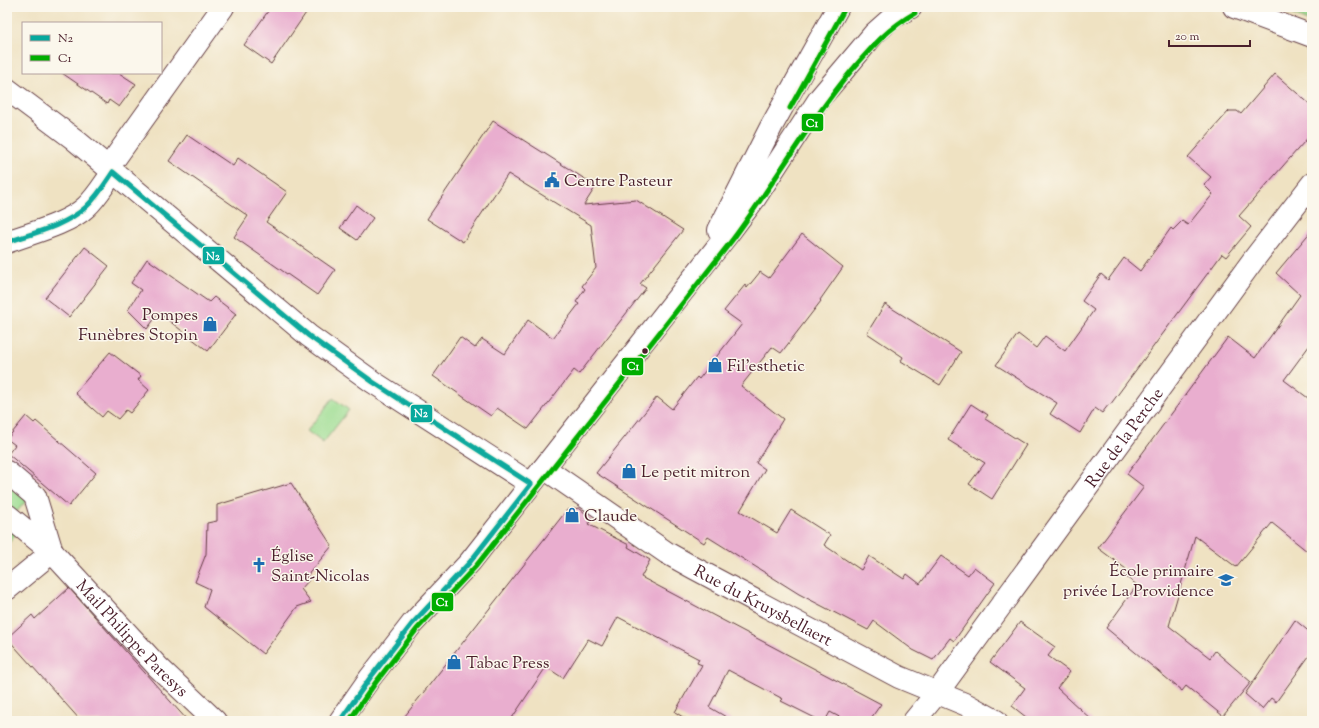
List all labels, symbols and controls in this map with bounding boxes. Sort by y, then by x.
legend [22,22,162,74]
scale bar [1169,22,1250,48]
text: 20 m [1175,28,1200,46]
text: N2 [58,30,73,48]
text: C1 [58,50,72,68]
line badge: C1 [801,113,824,132]
text: C1 [806,116,818,132]
place label: Centre Pasteur [564,170,673,194]
public building icon: Centre Pasteur [543,171,561,189]
line badge: N2 [202,246,225,265]
text: N2 [205,249,221,265]
place label: Pompes Funèbres Stopin [78,304,198,348]
shop icon: Pompes Funèbres Stopin [201,315,219,333]
unlabelled marker [640,346,650,356]
place label: Fil'esthetic [727,355,805,379]
shop icon: Fil'esthetic [706,356,724,374]
line badge: C1 [621,357,644,376]
text: C1 [627,359,639,375]
street label: Rue de la Perche [1081,383,1170,493]
line badge: N2 [410,404,433,423]
text: N2 [413,406,429,422]
place label: Le petit mitron [641,461,750,485]
shop icon: Le petit mitron [620,462,638,480]
place label: Claude [584,505,637,529]
shop icon: Claude [563,506,581,524]
place label: Église Saint-Nicolas [271,545,370,589]
church icon: Église Saint-Nicolas [250,556,268,574]
street label: Rue du Kruysbellaert [689,560,836,653]
place label: École primaire privée La Providence [1063,560,1214,604]
school or university icon: École primaire privée La Providence [1217,571,1235,589]
street label: Mail Philippe Paresys [69,575,193,704]
line badge: C1 [431,592,454,612]
text: C1 [436,595,448,611]
place label: Tabac Press [466,652,550,676]
shop icon: Tabac Press [445,653,463,671]

